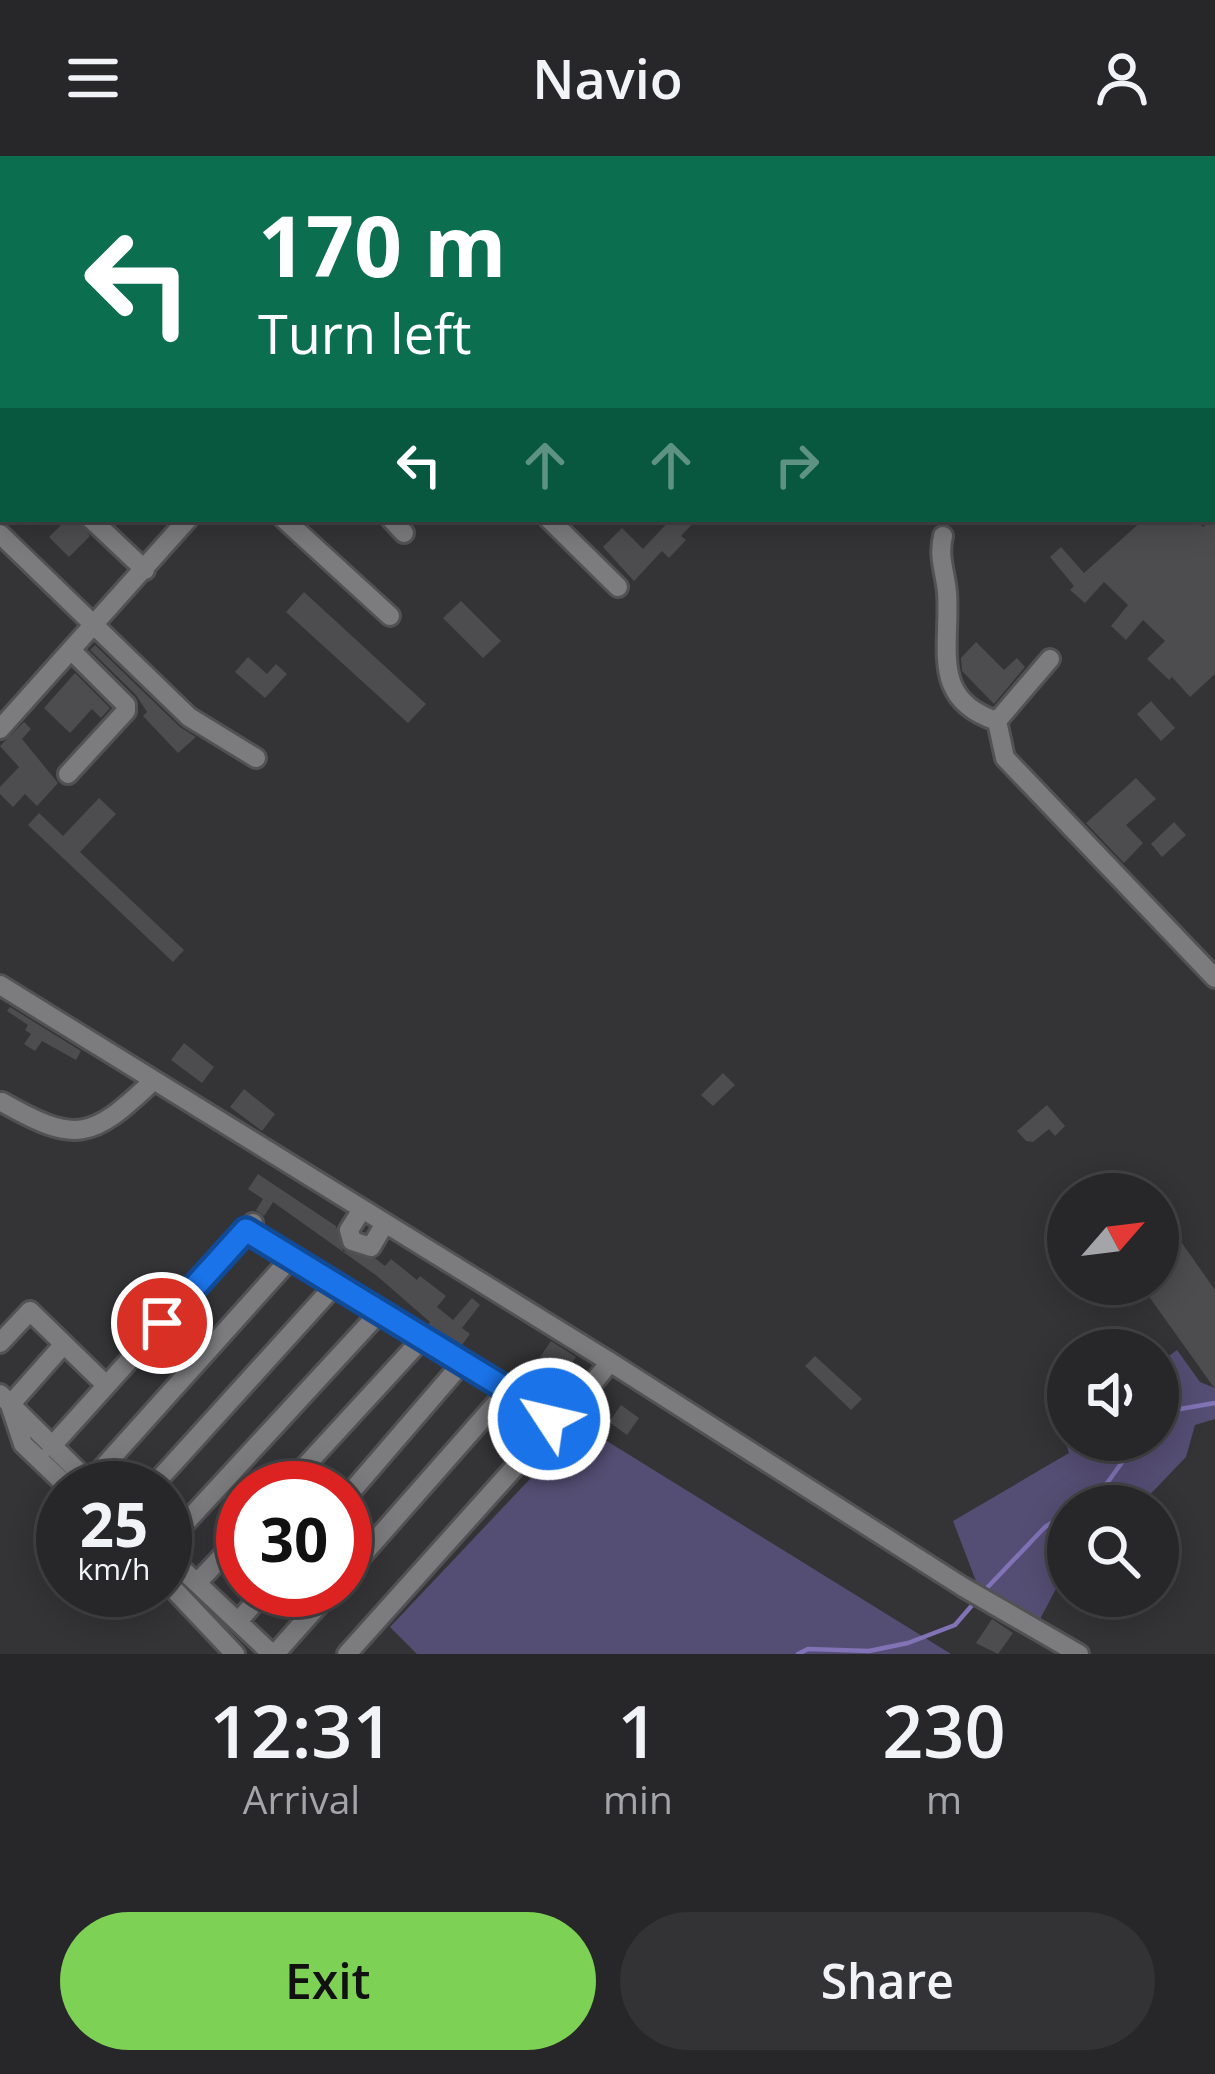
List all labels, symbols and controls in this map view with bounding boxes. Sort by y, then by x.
text: Navio [532,41,683,115]
icon: menu [60,45,126,111]
icon: person [1089,45,1155,111]
text: 170 m [258,187,506,302]
icon: left [60,204,216,360]
text: Turn left [258,296,471,370]
icon: left [386,432,452,498]
icon: ahead [512,432,578,498]
icon: ahead [638,432,704,498]
icon: right [764,432,830,498]
north arrow [1047,1173,1179,1305]
map controls [1047,1173,1179,1617]
pin [111,1272,213,1374]
icon: arrive [129,1290,195,1356]
button: sound [1047,1329,1179,1461]
position arrow [486,1356,612,1482]
speed limit sign: 30 [216,1461,372,1617]
text: 25 [80,1483,148,1565]
button: search [1047,1485,1179,1617]
text: km/h [78,1548,150,1589]
text: 12:31 [209,1681,394,1779]
text: 1 [617,1681,659,1779]
text: 230 [882,1681,1006,1779]
text: Arrival [243,1772,360,1825]
text: min [603,1772,673,1825]
text: m [926,1772,962,1825]
button: Exit [60,1912,596,2050]
button: Share [620,1912,1155,2050]

